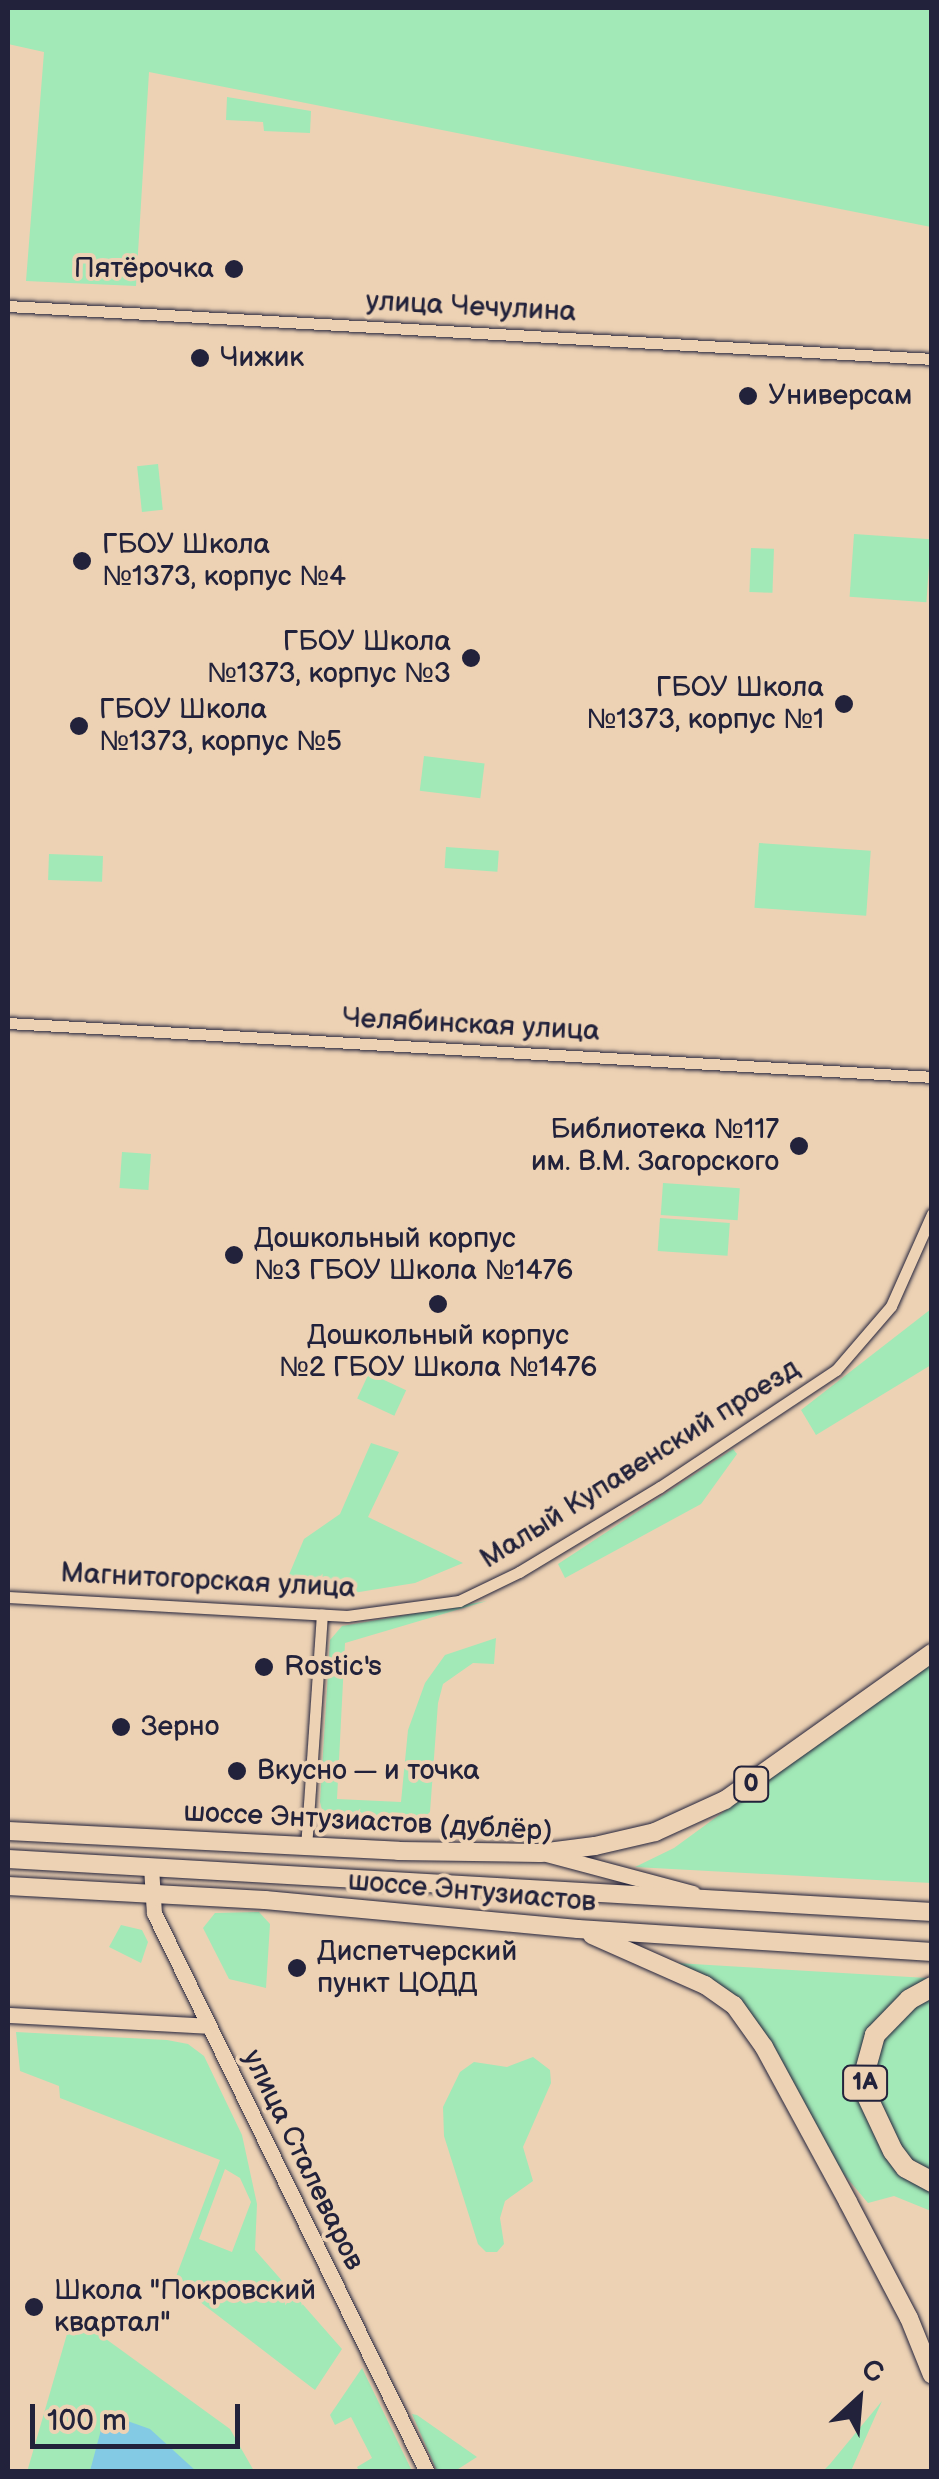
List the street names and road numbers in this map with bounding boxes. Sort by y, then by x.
street label: улица Чечулина [365,285,577,329]
street label: Челябинская улица [341,1001,601,1049]
street label: Малый Купавенский проезд [474,1352,806,1576]
street label: Магнитогорская улица [60,1556,356,1606]
road number: 0 [731,1764,771,1804]
street label: шоссе Энтузиастов (дублёр) [183,1796,553,1848]
street label: шоссе Энтузиастов [347,1864,597,1920]
street label: улица Сталеваров [235,2044,371,2276]
road number: 1A [840,2063,890,2103]

